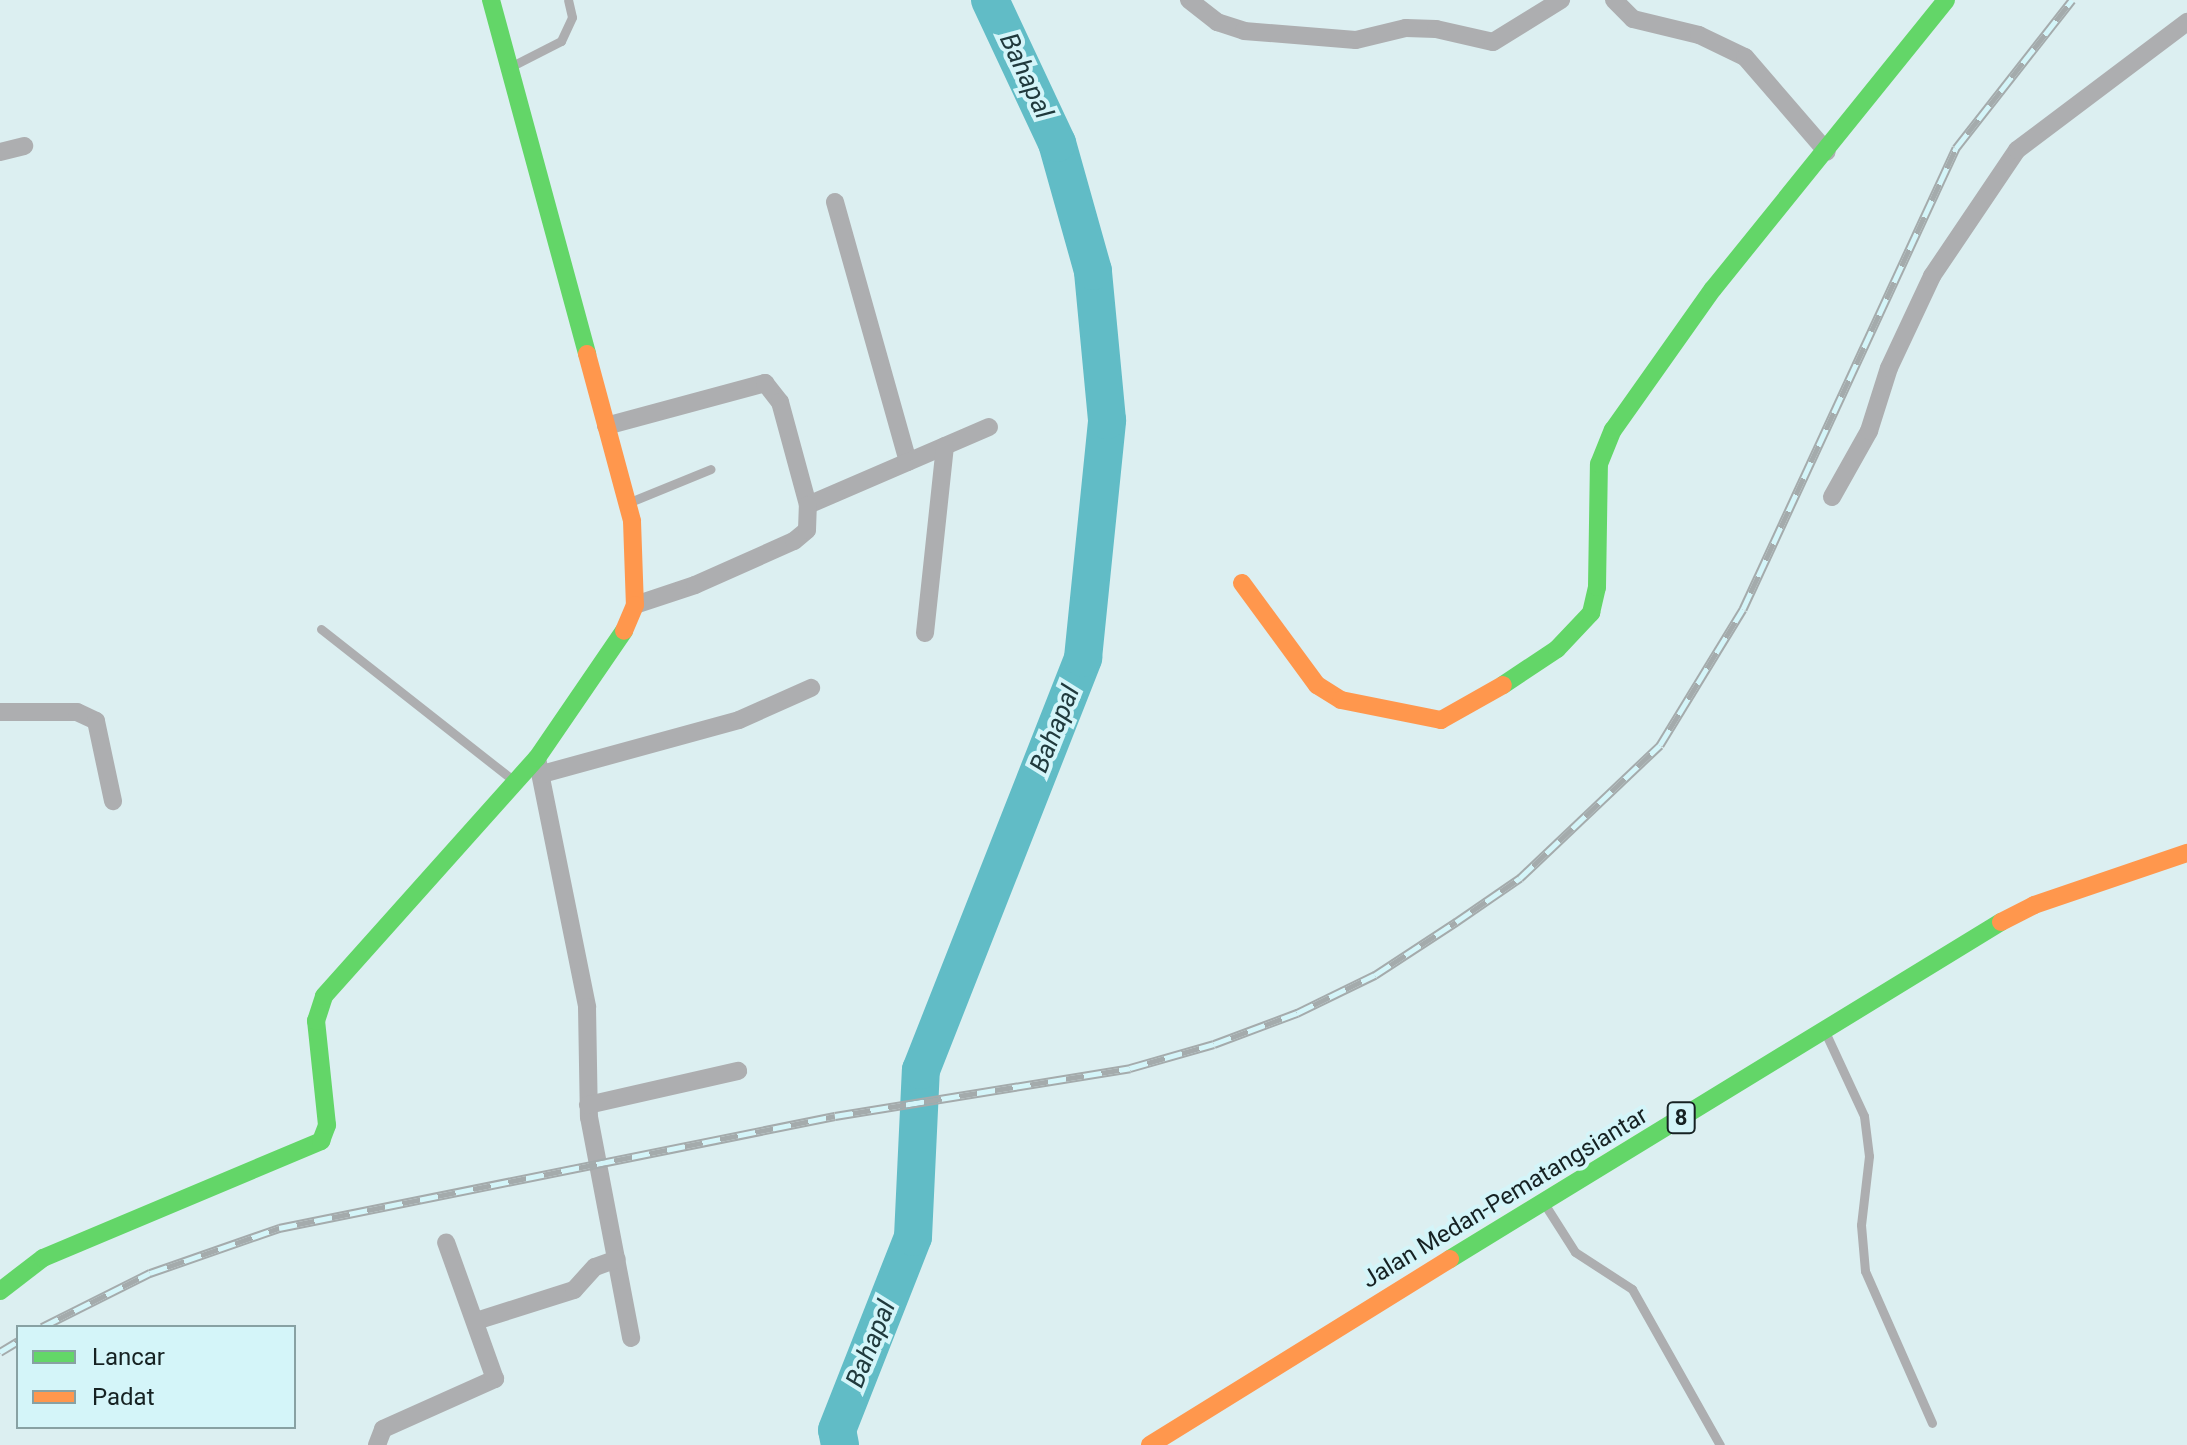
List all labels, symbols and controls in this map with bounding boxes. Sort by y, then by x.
water label: Bahapal [993,28,1059,124]
water label: Bahapal [1023,681,1087,777]
road number: 8 [1665,1100,1697,1136]
street label: Jalan Medan-Pematangsiantar [1357,1101,1653,1295]
water label: Bahapal [839,1296,903,1392]
legend [16,1325,296,1429]
text: Lancar [92,1343,165,1371]
text: Padat [92,1383,155,1411]

